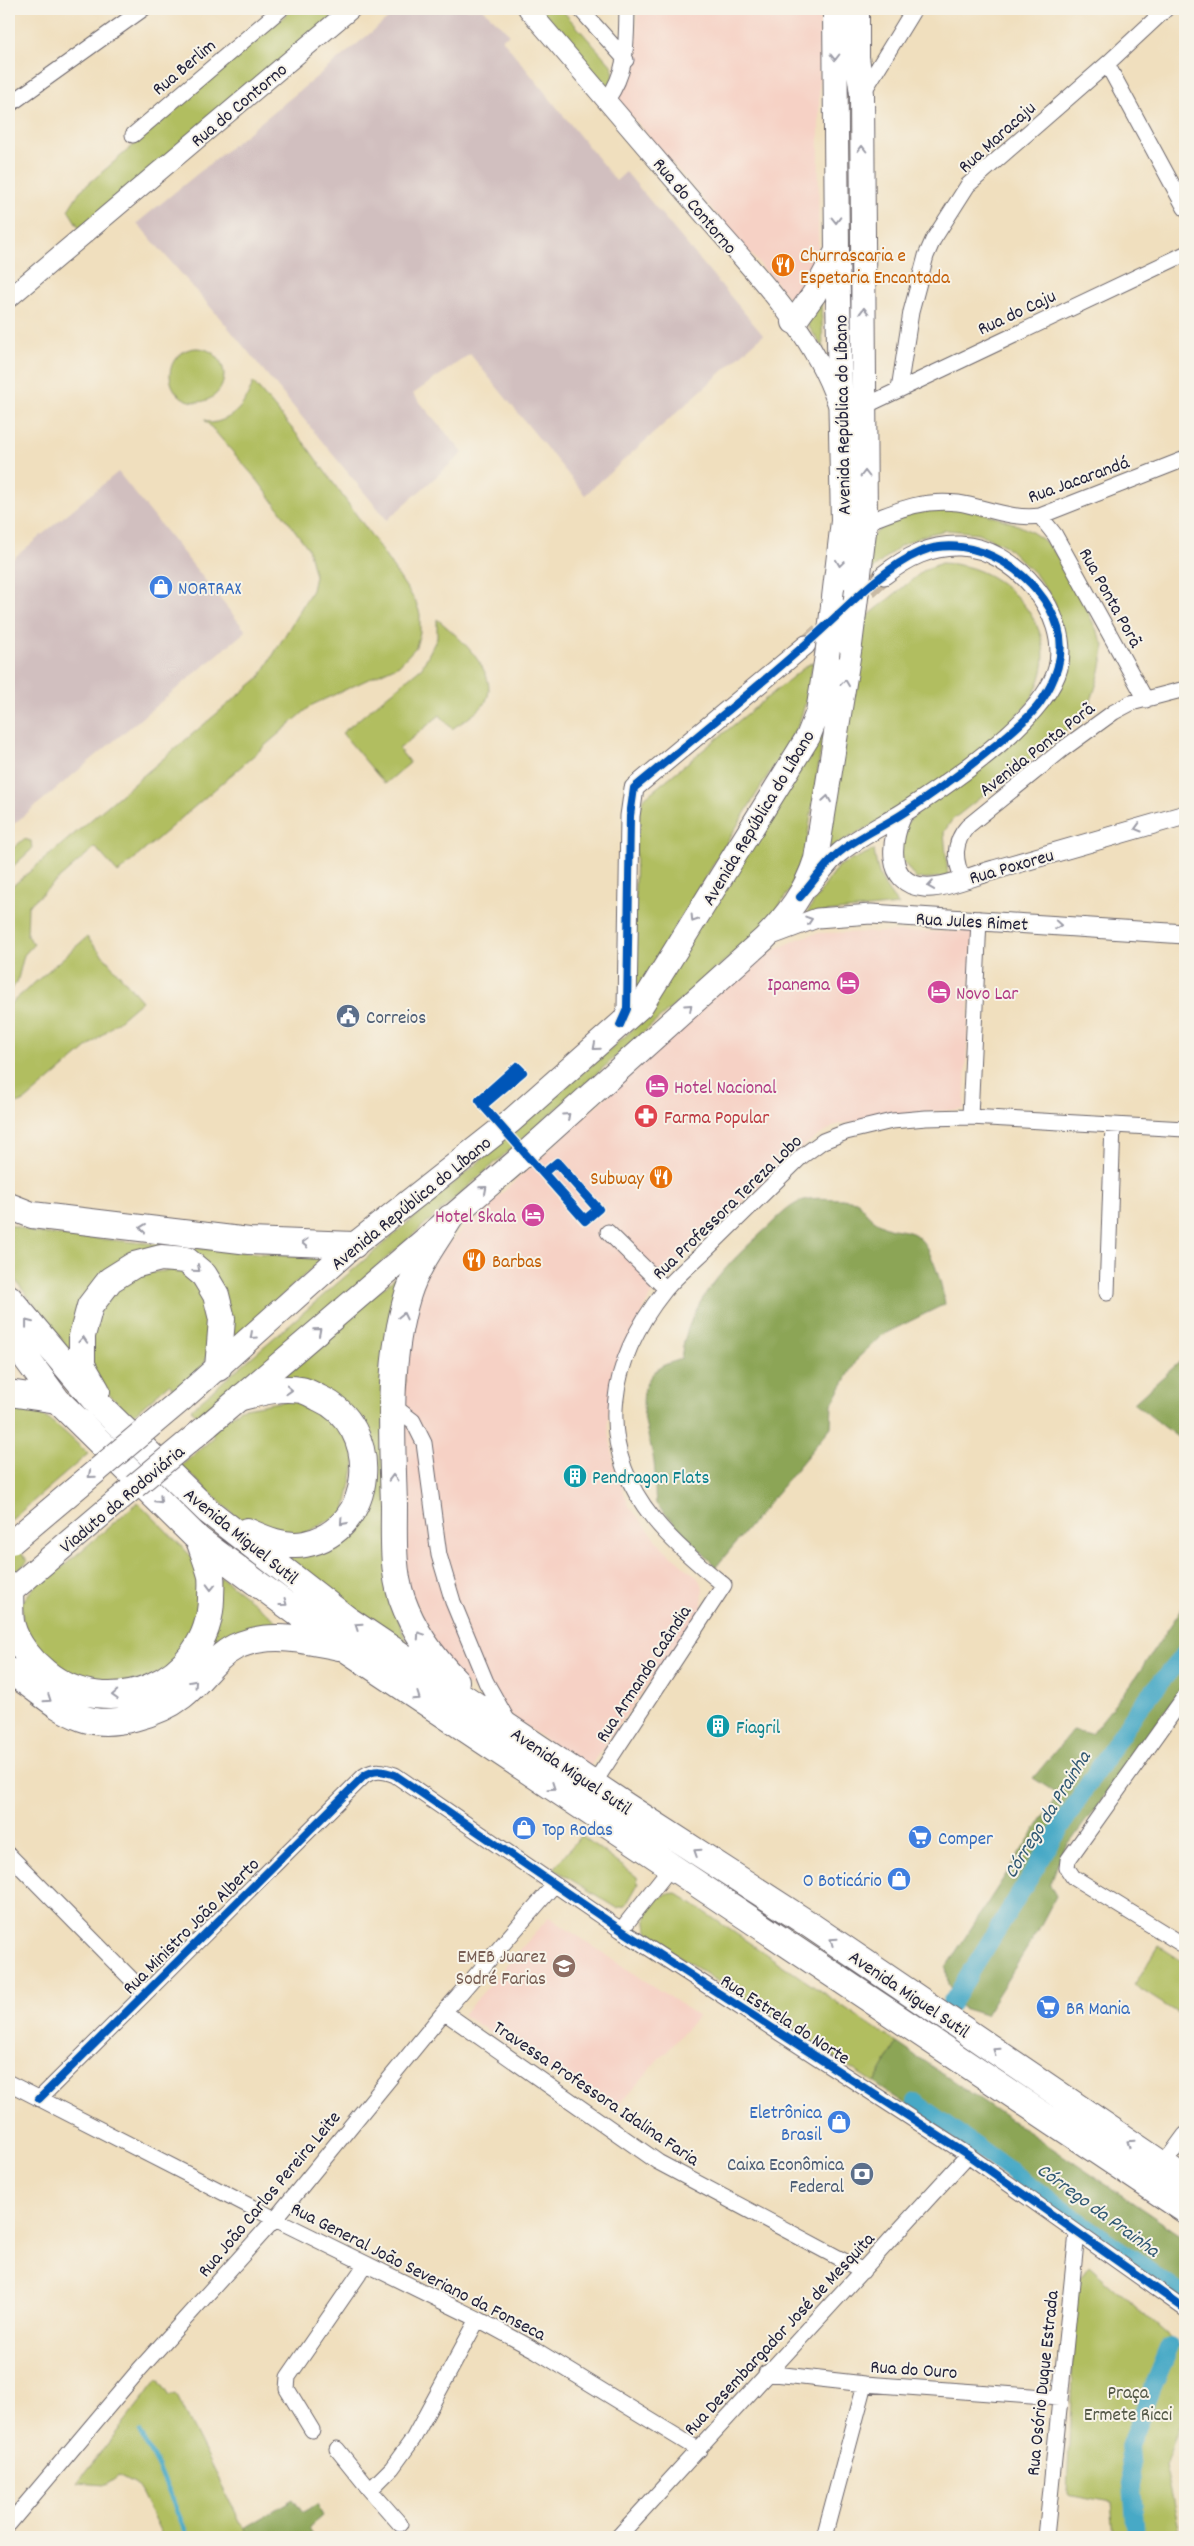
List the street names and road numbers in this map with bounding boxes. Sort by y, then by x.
street label: Rua Berlim [147,34,223,104]
street label: Rua do Contorno [186,58,294,155]
street label: Rua Maracaju [953,96,1043,181]
street label: Rua do Contorno [645,153,742,261]
street label: Rua do Caju [974,284,1061,344]
street label: Avenida República do Líbano [829,315,860,515]
street label: Rua Jacarandá [1025,450,1134,512]
street label: Rua Ponta Porã [1070,544,1148,654]
street label: Avenida Ponta Porã [974,696,1102,805]
street label: Avenida República do Líbano [697,726,823,912]
street label: Rua Poxoreu [966,843,1057,893]
street label: Rua Jules Rimet [915,907,1029,940]
street label: Rua Professora Tereza Lobo [647,1130,810,1287]
street label: Avenida República do Líbano [326,1131,498,1278]
street label: Viaduto da Rodoviária [55,1440,193,1561]
street label: Avenida Miguel Sutil [177,1483,303,1593]
street label: Rua Armando Caândia [590,1600,700,1749]
street label: Avenida Miguel Sutil [504,1722,636,1824]
street label: Rua Ministro João Alberto [118,1853,267,2002]
street label: Avenida Miguel Sutil [842,1945,974,2047]
street label: Rua Estrela do Norte [714,1969,854,2073]
street label: Travessa Professora Idalina Faria [487,2016,704,2175]
street label: Rua João Carlos Pereira Leite [193,2106,349,2284]
street label: Rua General João Severiano da Fonseca [285,2197,551,2350]
street label: Rua Desembargador José de Mesquita [679,2227,883,2443]
street label: Rua Osório Duque Estrada [1021,2288,1068,2477]
street label: Rua do Ouro [869,2355,958,2388]

